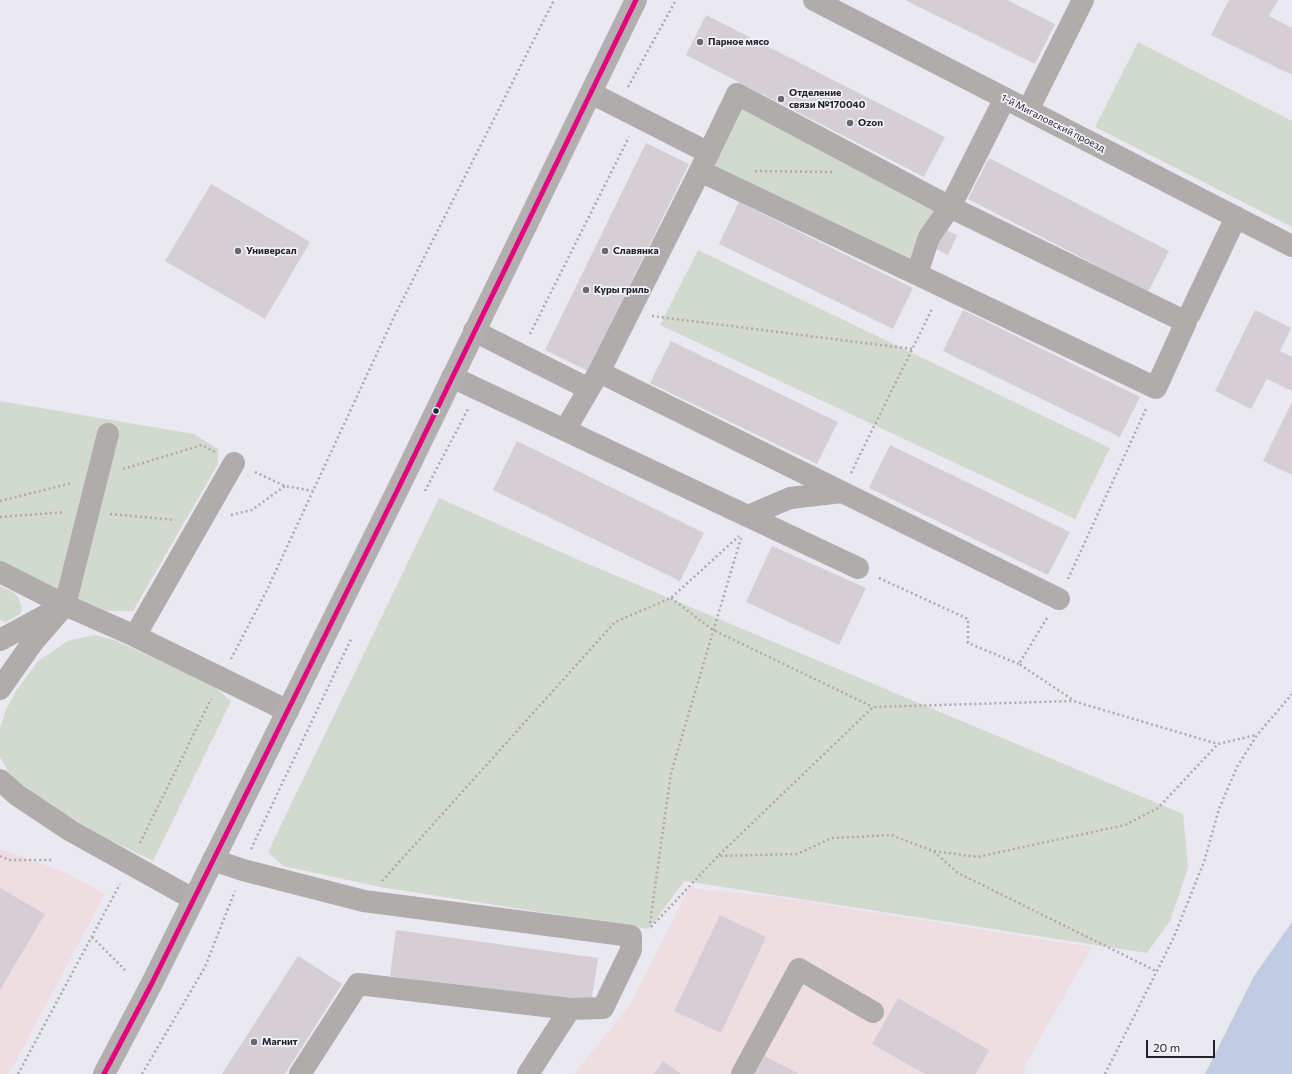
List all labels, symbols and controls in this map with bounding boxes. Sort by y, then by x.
place label: Парное мясо [708,36,769,48]
marker: Парное мясо [695,37,705,47]
place label: Отделение связи №170040 [789,87,865,110]
street label: 1-й Мигаловский проезд [999,91,1107,155]
marker: Отделение связи №170040 [776,94,786,104]
place label: Ozon [858,117,883,129]
marker: Ozon [845,118,855,128]
place label: Универсал [246,245,297,257]
place label: Славянка [613,245,659,257]
marker: Универсал [233,246,243,256]
marker: Славянка [600,246,610,256]
place label: Куры гриль [594,284,649,296]
marker: Куры гриль [581,285,591,295]
unlabelled marker [431,406,441,416]
scale bar [1148,1032,1217,1058]
place label: Магнит [262,1036,298,1048]
marker: Магнит [249,1037,259,1047]
text: 20 m [1153,1040,1180,1054]

